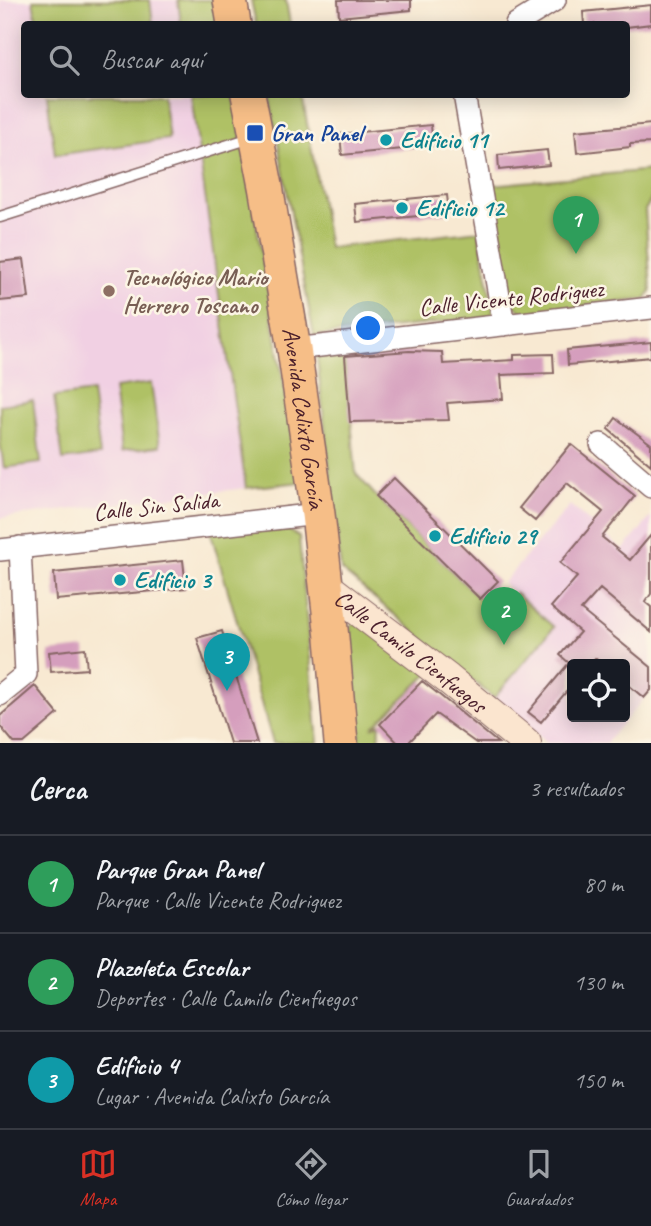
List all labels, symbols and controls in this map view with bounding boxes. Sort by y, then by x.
search box [21,21,630,98]
icon: search [45,41,83,79]
text: Buscar aquí [101,43,203,76]
place label: Gran Panel [271,118,367,148]
marker: Gran Panel [245,123,265,143]
place label: Edificio 11 [400,125,491,155]
marker: Edificio 11 [378,132,394,148]
place label: Edificio 12 [416,193,506,223]
pin: 1 [553,196,599,254]
marker: Edificio 12 [394,200,410,216]
place label: Tecnológico Mario Herrero Toscano [123,262,270,320]
street label: Calle Vicente Rodriguez [417,273,606,323]
marker: Tecnológico Mario Herrero Toscano [101,283,117,299]
your location [351,311,385,345]
street label: Avenida Calixto García [276,325,332,512]
street label: Calle Sin Salida [92,484,222,527]
place label: Edificio 29 [449,521,539,551]
marker: Edificio 29 [427,528,443,544]
place label: Edificio 3 [134,565,213,595]
marker: Edificio 3 [112,572,128,588]
street label: Calle Camilo Cienfuegos [329,583,494,721]
pin: 2 [481,587,527,645]
pin: 3 [204,633,250,691]
map controls [567,659,630,722]
button: locate [567,659,630,722]
text: Cerca [28,770,86,808]
text: 3 resultados [529,774,623,803]
text: Parque Gran Panel [95,853,260,886]
text: 1 [46,870,56,899]
text: 80 m [584,870,623,899]
text: Parque · Calle Vicente Rodriguez [95,886,341,915]
text: Plazoleta Escolar [95,951,248,984]
text: 2 [46,968,56,997]
text: 130 m [574,968,623,997]
text: Deportes · Calle Camilo Cienfuegos [95,984,356,1013]
text: Edificio 4 [95,1049,178,1082]
text: 3 [46,1066,56,1095]
text: 150 m [574,1066,623,1095]
text: Lugar · Avenida Calixto García [95,1082,329,1111]
tab: Mapa [79,1145,117,1211]
tab: Cómo llegar [275,1145,347,1211]
tab: Guardados [505,1145,572,1211]

